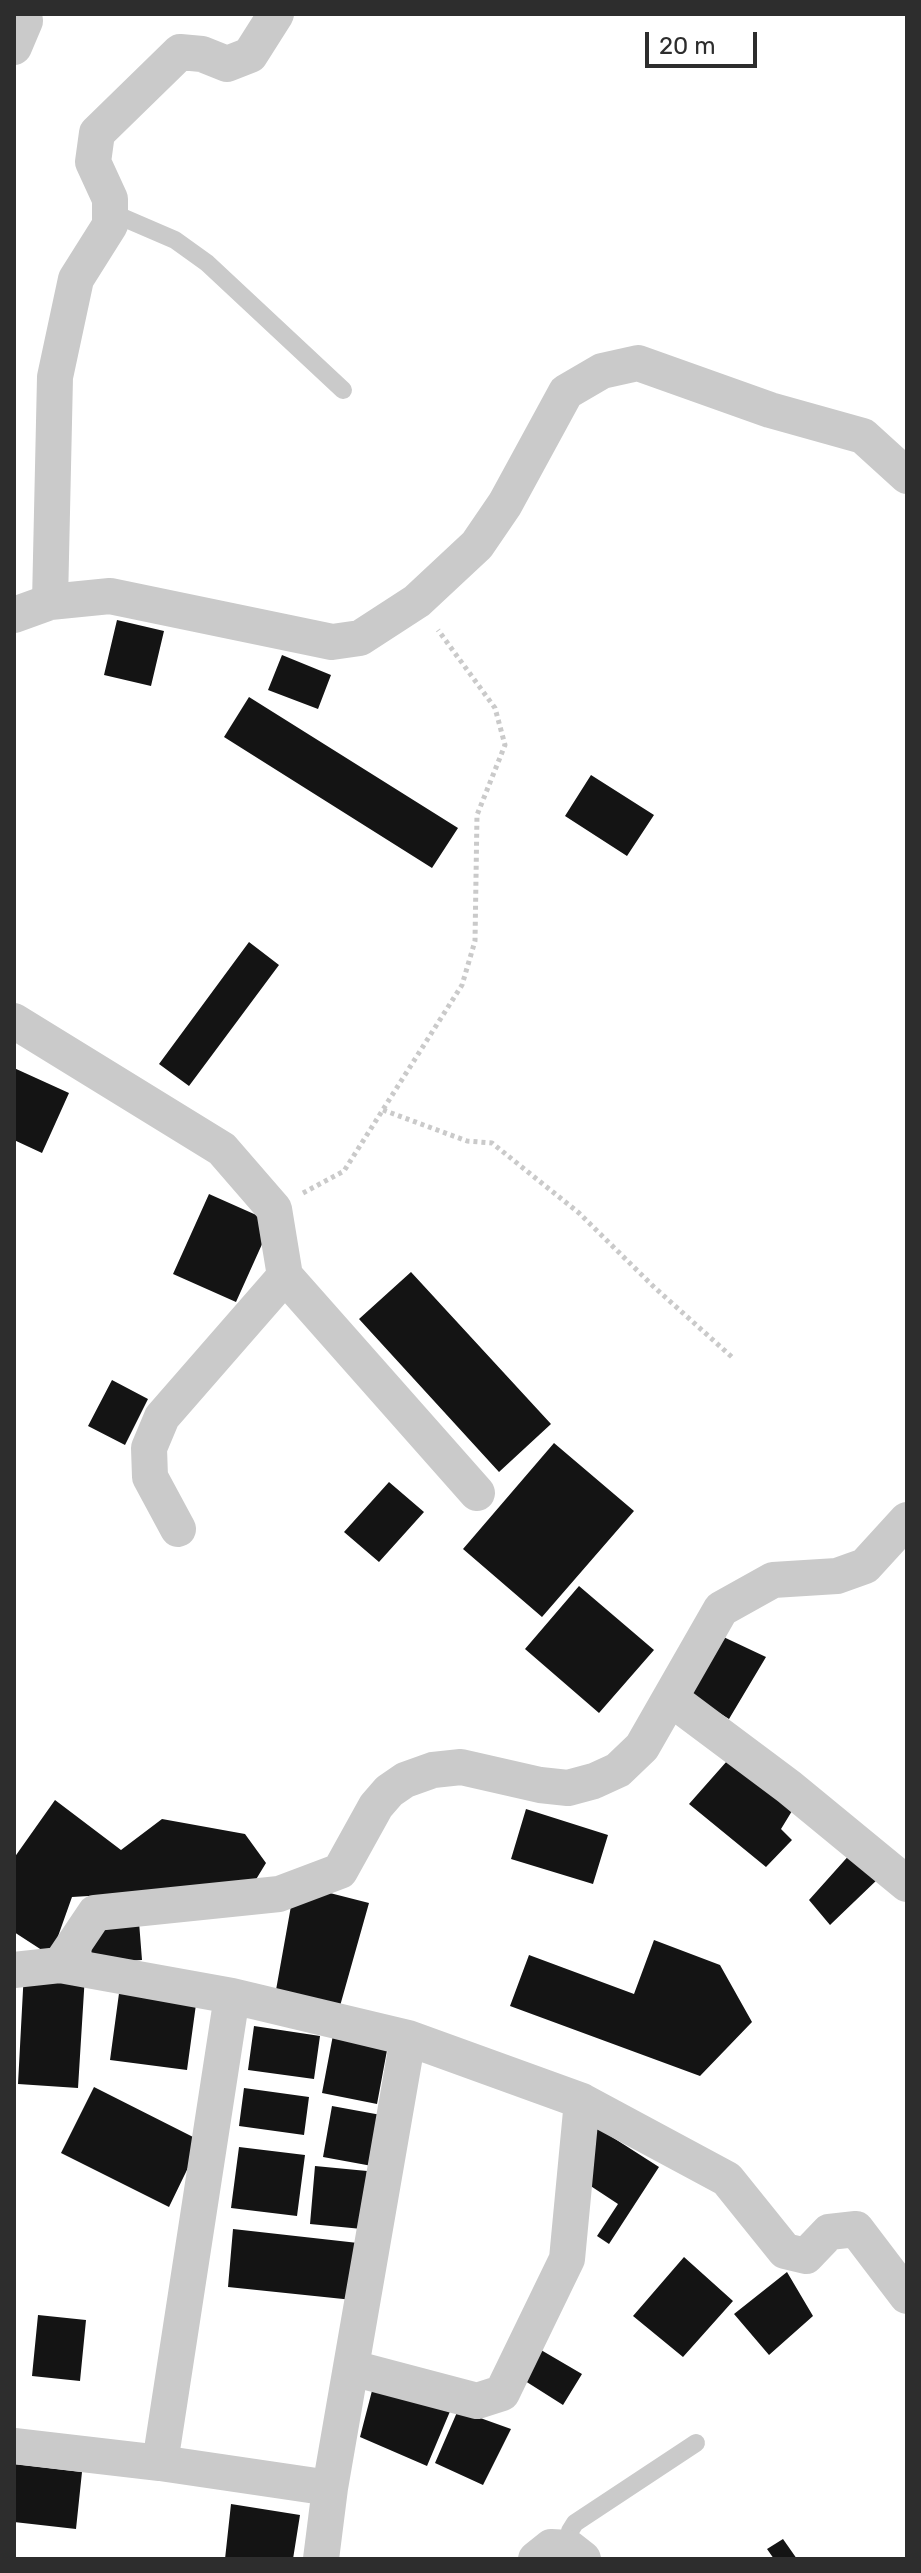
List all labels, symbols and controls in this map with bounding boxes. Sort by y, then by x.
scale bar [649,16,761,66]
text: 20 m [659,32,716,60]

